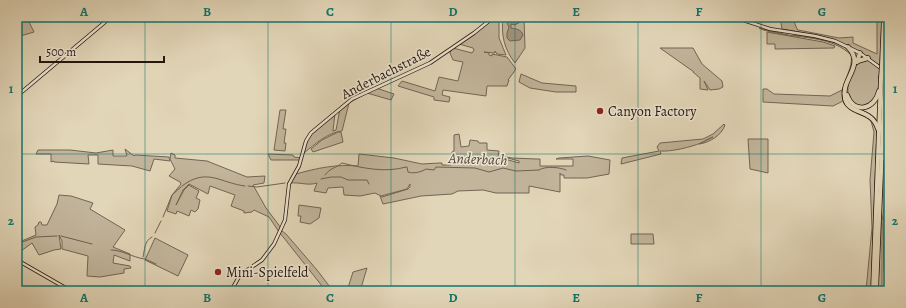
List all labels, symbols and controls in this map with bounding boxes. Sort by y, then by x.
text: A [79,3,89,20]
text: B [203,3,211,20]
text: C [326,3,334,20]
text: D [448,3,458,20]
text: E [572,3,580,20]
text: F [696,3,703,20]
text: G [818,3,826,20]
scale bar [40,38,164,64]
street label: Anderbachstraße [337,42,434,104]
text: 500 m [46,44,76,60]
text: 1 [9,80,14,97]
text: 1 [893,80,898,97]
place label: Canyon Factory [608,102,697,121]
marker: Canyon Factory [595,106,605,116]
water label: Anderbach [447,148,508,170]
text: 2 [8,212,15,229]
text: 2 [892,212,899,229]
place label: Mini-Spielfeld [226,263,309,282]
marker: Mini-Spielfeld [213,267,223,277]
text: A [79,289,89,306]
text: B [203,289,211,306]
text: C [326,289,334,306]
text: D [448,289,458,306]
text: E [572,289,580,306]
text: F [696,289,703,306]
text: G [818,289,826,306]

